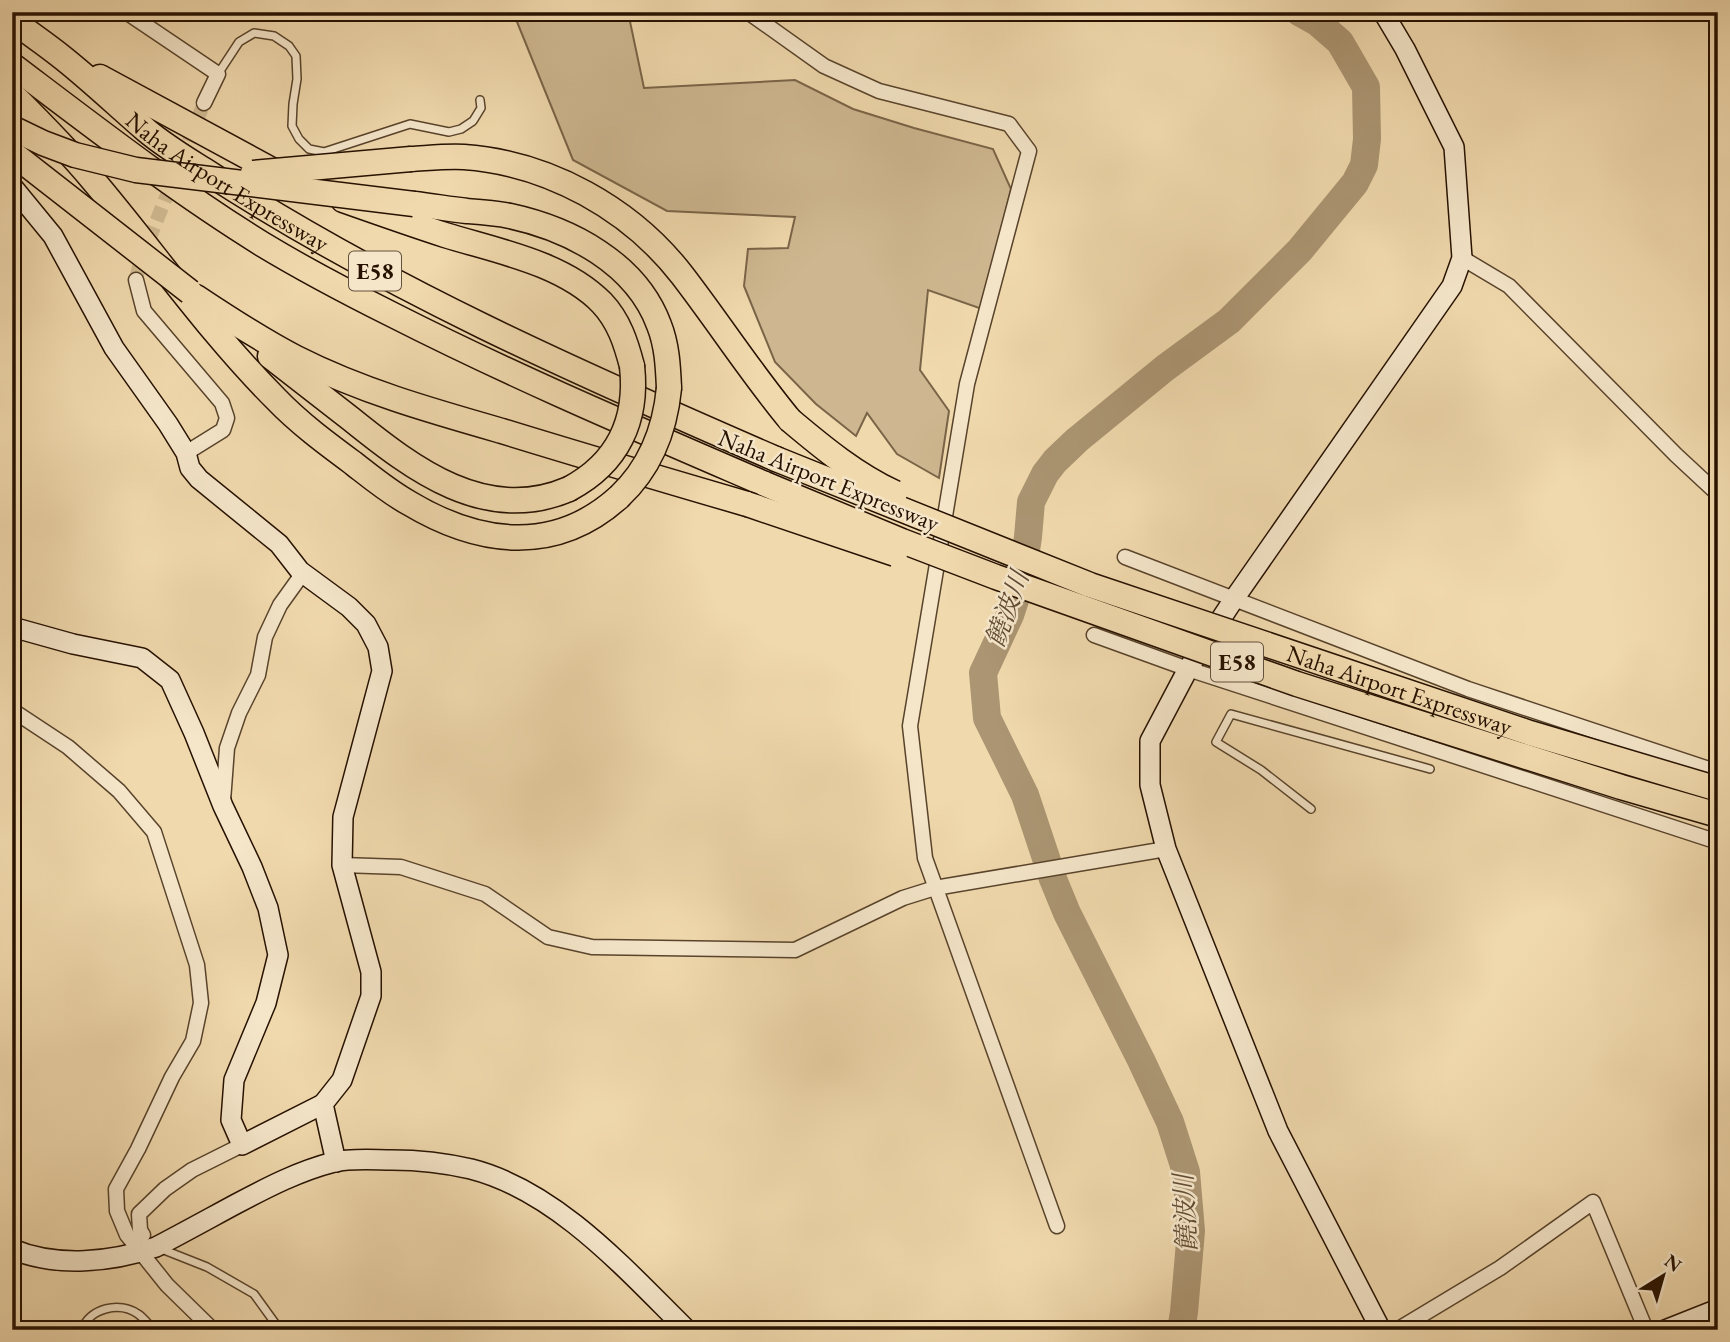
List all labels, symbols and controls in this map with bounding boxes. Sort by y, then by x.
street label: Naha Airport Expressway [120,104,335,258]
road number: E58 [349,252,401,290]
street label: Naha Airport Expressway [714,421,944,539]
water label: 饒波川 [978,564,1037,651]
street label: Naha Airport Expressway [1283,637,1517,742]
road number: E58 [1211,642,1263,682]
water label: 饒波川 [1166,1170,1204,1253]
north arrow [1628,1240,1698,1310]
text: N [1659,1248,1687,1278]

